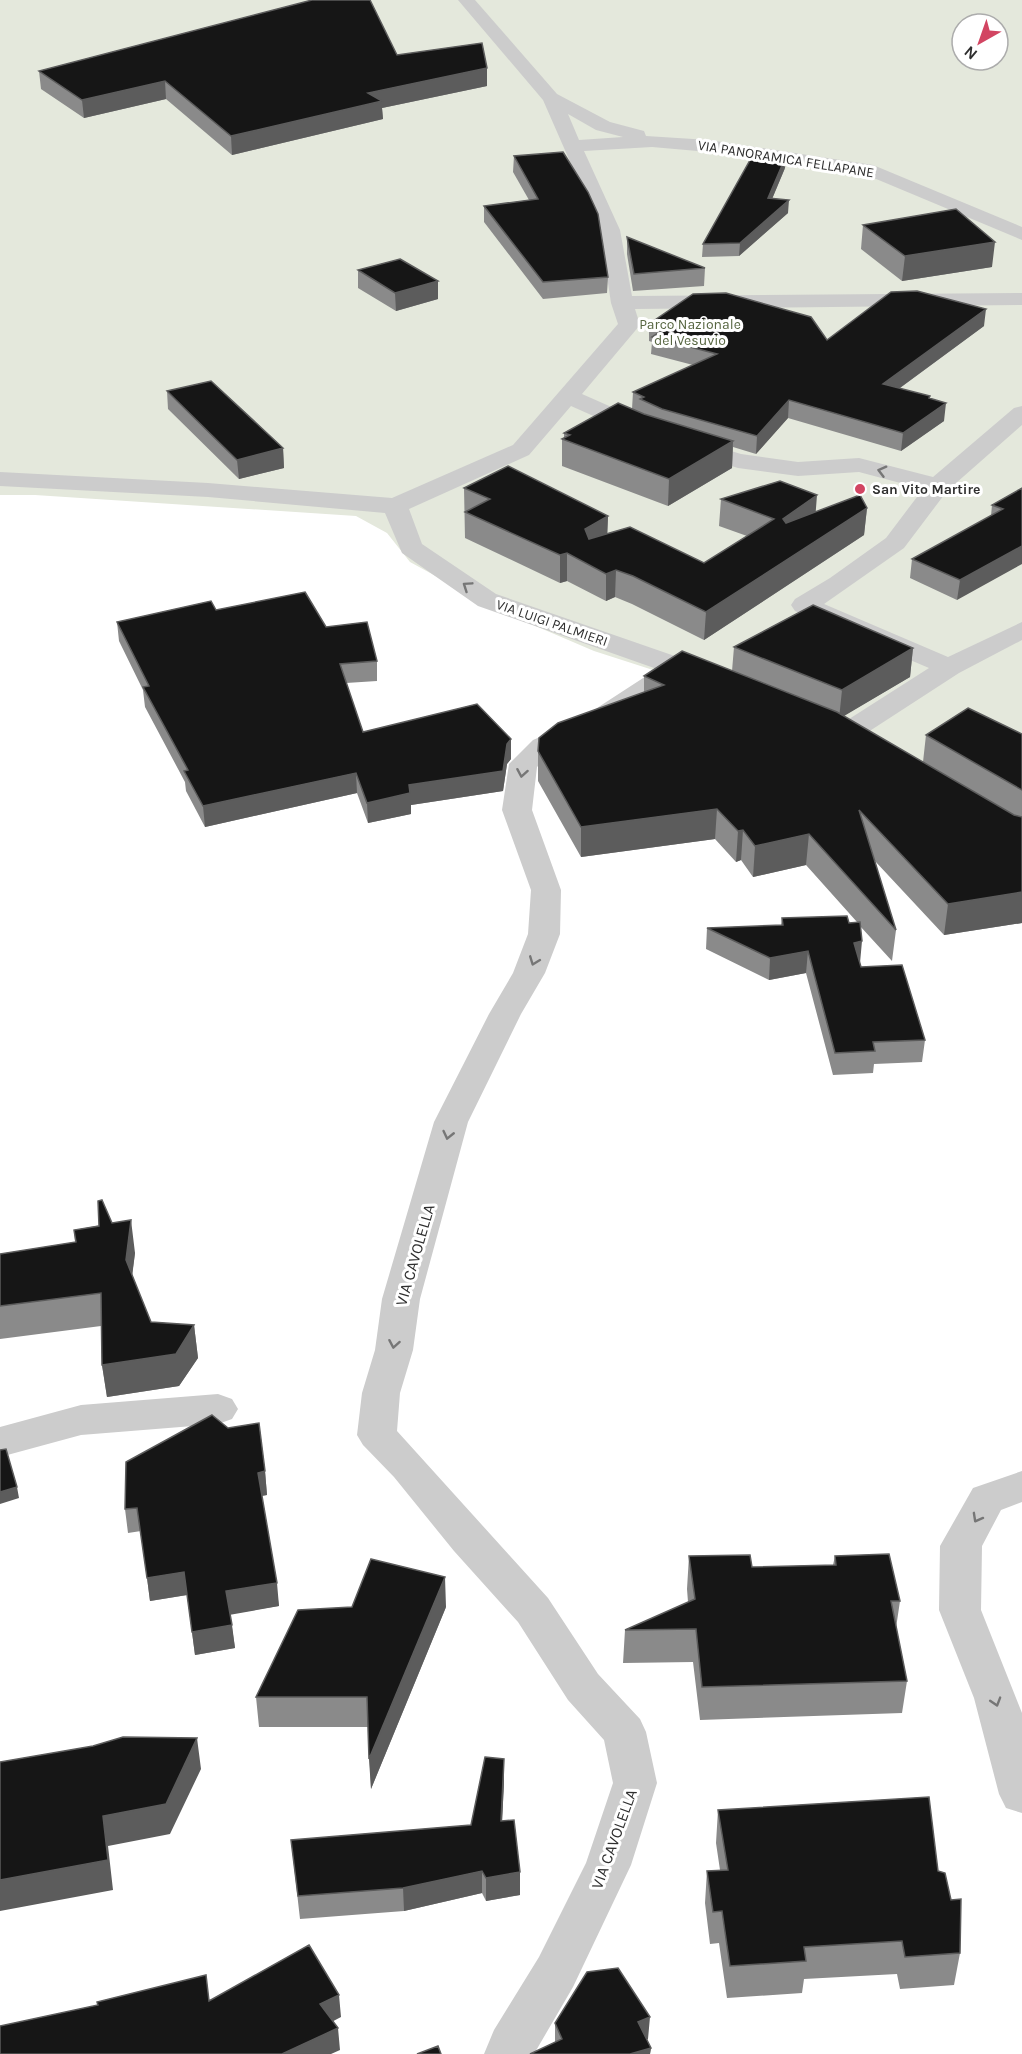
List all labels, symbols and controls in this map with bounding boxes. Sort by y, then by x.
north arrow [950,12,1010,72]
text: N [960,42,981,64]
street label: VIA PANORAMICA FELLAPANE [697,137,875,181]
park label: Parco Nazionale del Vesuvio [639,316,741,349]
one-way arrow [877,466,888,478]
place label: San Vito Martire [872,481,980,498]
marker: San Vito Martire [853,482,867,496]
one-way arrow [462,582,473,593]
street label: VIA LUIGI PALMIERI [494,596,610,650]
one-way arrow [517,768,529,778]
one-way arrow [529,955,541,966]
one-way arrow [442,1130,455,1140]
street label: VIA CAVOLELLA [391,1202,439,1308]
one-way arrow [389,1339,401,1348]
one-way arrow [973,1511,984,1522]
one-way arrow [989,1696,1001,1707]
street label: VIA CAVOLELLA [587,1786,641,1892]

